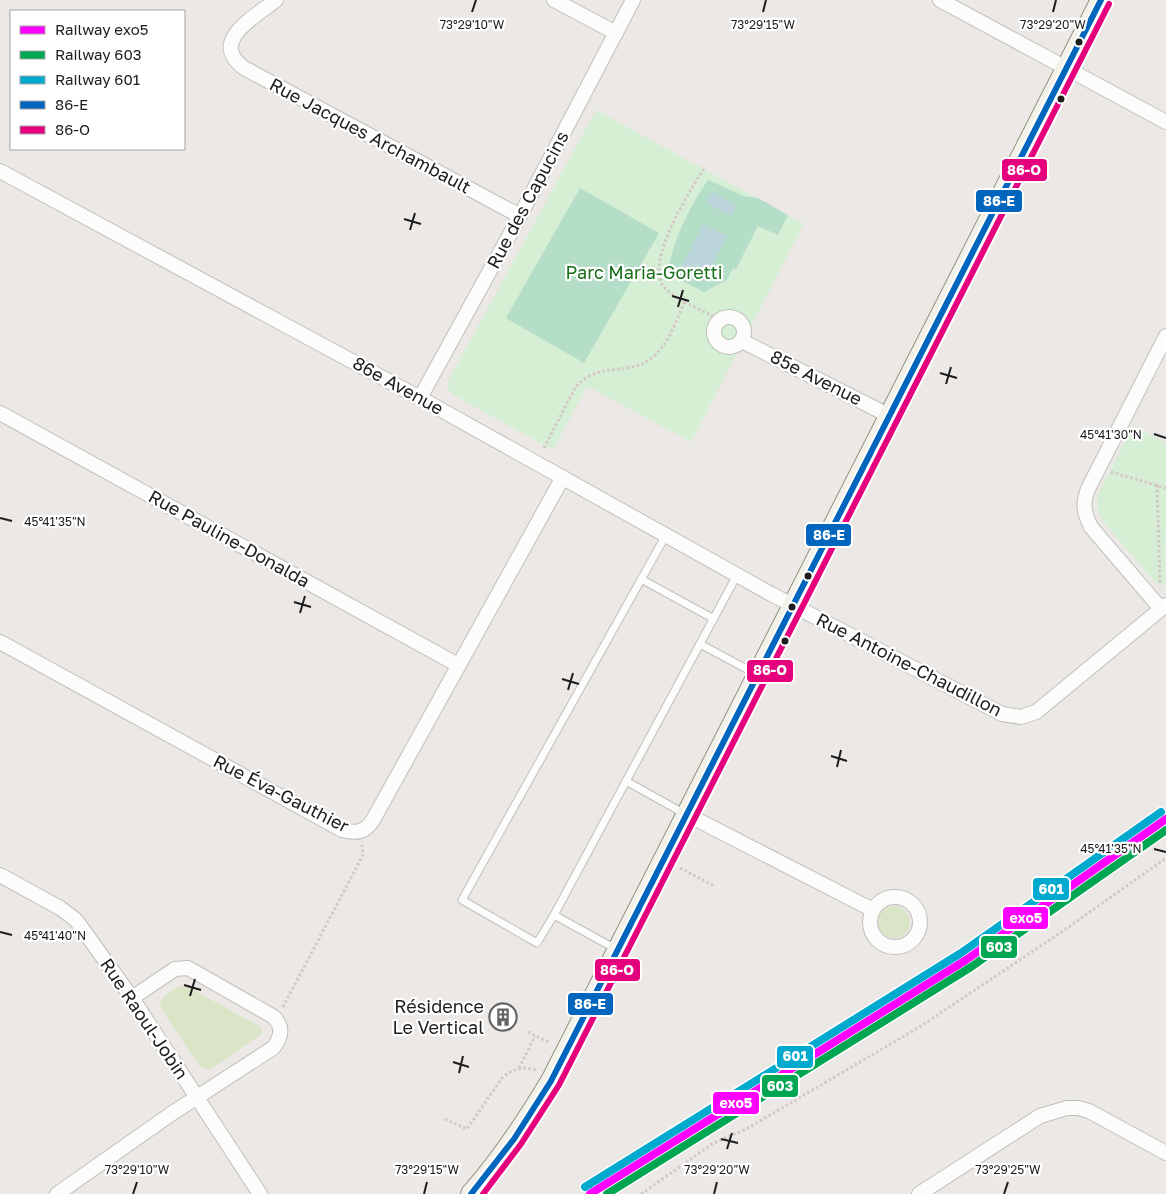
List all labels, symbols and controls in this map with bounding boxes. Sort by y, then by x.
legend [10,10,185,150]
text: 73°29'10"W [440,17,505,32]
text: 73°29'15"W [731,17,796,32]
text: 73°29'20"W [1020,17,1086,32]
text: Railway exo5 [55,20,148,38]
unlabelled marker [1074,37,1084,47]
text: Railway 603 [55,45,142,63]
text: Railway 601 [55,70,140,88]
street label: Rue Jacques Archambault [266,73,475,198]
unlabelled marker [1056,94,1066,104]
text: 86-E [55,95,88,113]
text: 86-O [55,120,90,138]
street label: Rue des Capucins [482,127,573,272]
line badge: 86-O [1001,158,1048,182]
text: 86-O [1007,161,1041,178]
line badge: 86-E [975,189,1023,213]
text: 86-E [983,192,1015,209]
park label: Parc Maria-Goretti [565,261,723,283]
street label: 85e Avenue [767,345,866,410]
street label: 86e Avenue [349,351,448,419]
text: 45°41'30"N [1080,427,1142,442]
street label: Rue Pauline-Donalda [145,485,314,592]
text: 45°41'35"N [24,514,86,529]
line badge: 86-E [805,523,852,547]
text: 86-E [813,526,845,543]
unlabelled marker [803,571,813,581]
unlabelled marker [787,602,797,612]
street label: Rue Antoine-Chaudillon [813,608,1006,721]
unlabelled marker [780,636,790,646]
line badge: 86-O [746,659,794,683]
text: 86-O [753,661,787,678]
street label: Rue Éva-Gauthier [210,749,353,837]
text: 45°41'35"N [1080,841,1142,856]
line badge: 601 [1032,877,1070,901]
text: 601 [1038,880,1064,897]
line badge: exo5 [1002,906,1049,930]
text: exo5 [1010,909,1043,926]
text: 45°41'40"N [24,928,86,943]
line badge: 603 [980,935,1018,959]
text: 603 [986,938,1012,955]
street label: Rue Raoul-Jobin [96,954,193,1083]
line badge: 86-O [594,958,641,982]
text: 86-O [600,961,634,978]
line badge: 86-E [567,992,614,1016]
place label: Résidence Le Vertical [392,995,484,1038]
text: 86-E [574,995,606,1012]
building icon: Résidence Le Vertical [488,1002,518,1032]
line badge: 601 [776,1045,814,1069]
text: 601 [782,1047,808,1064]
line badge: 603 [761,1074,799,1098]
text: 603 [767,1077,793,1094]
line badge: exo5 [712,1091,760,1115]
text: exo5 [720,1094,753,1111]
text: 73°29'10"W [105,1162,170,1177]
text: 73°29'15"W [395,1162,460,1177]
text: 73°29'20"W [684,1162,750,1177]
text: 73°29'25"W [975,1162,1041,1177]

